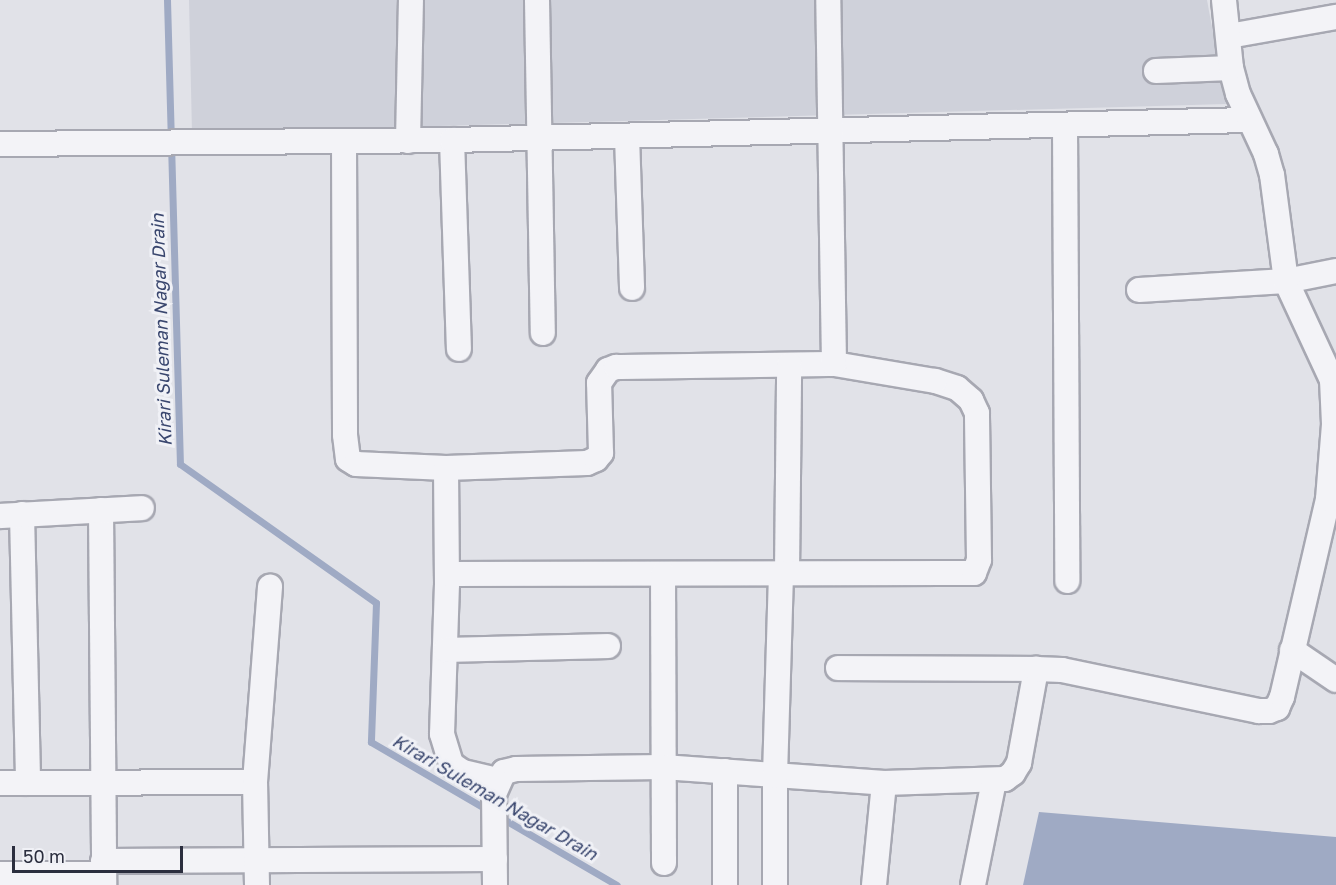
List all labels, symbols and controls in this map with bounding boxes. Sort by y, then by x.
water label: Kirari Suleman Nagar Drain [146,213,176,447]
water label: Kirari Suleman Nagar Drain [389,729,601,865]
scale bar [15,834,186,872]
text: 50 m [23,845,65,867]

